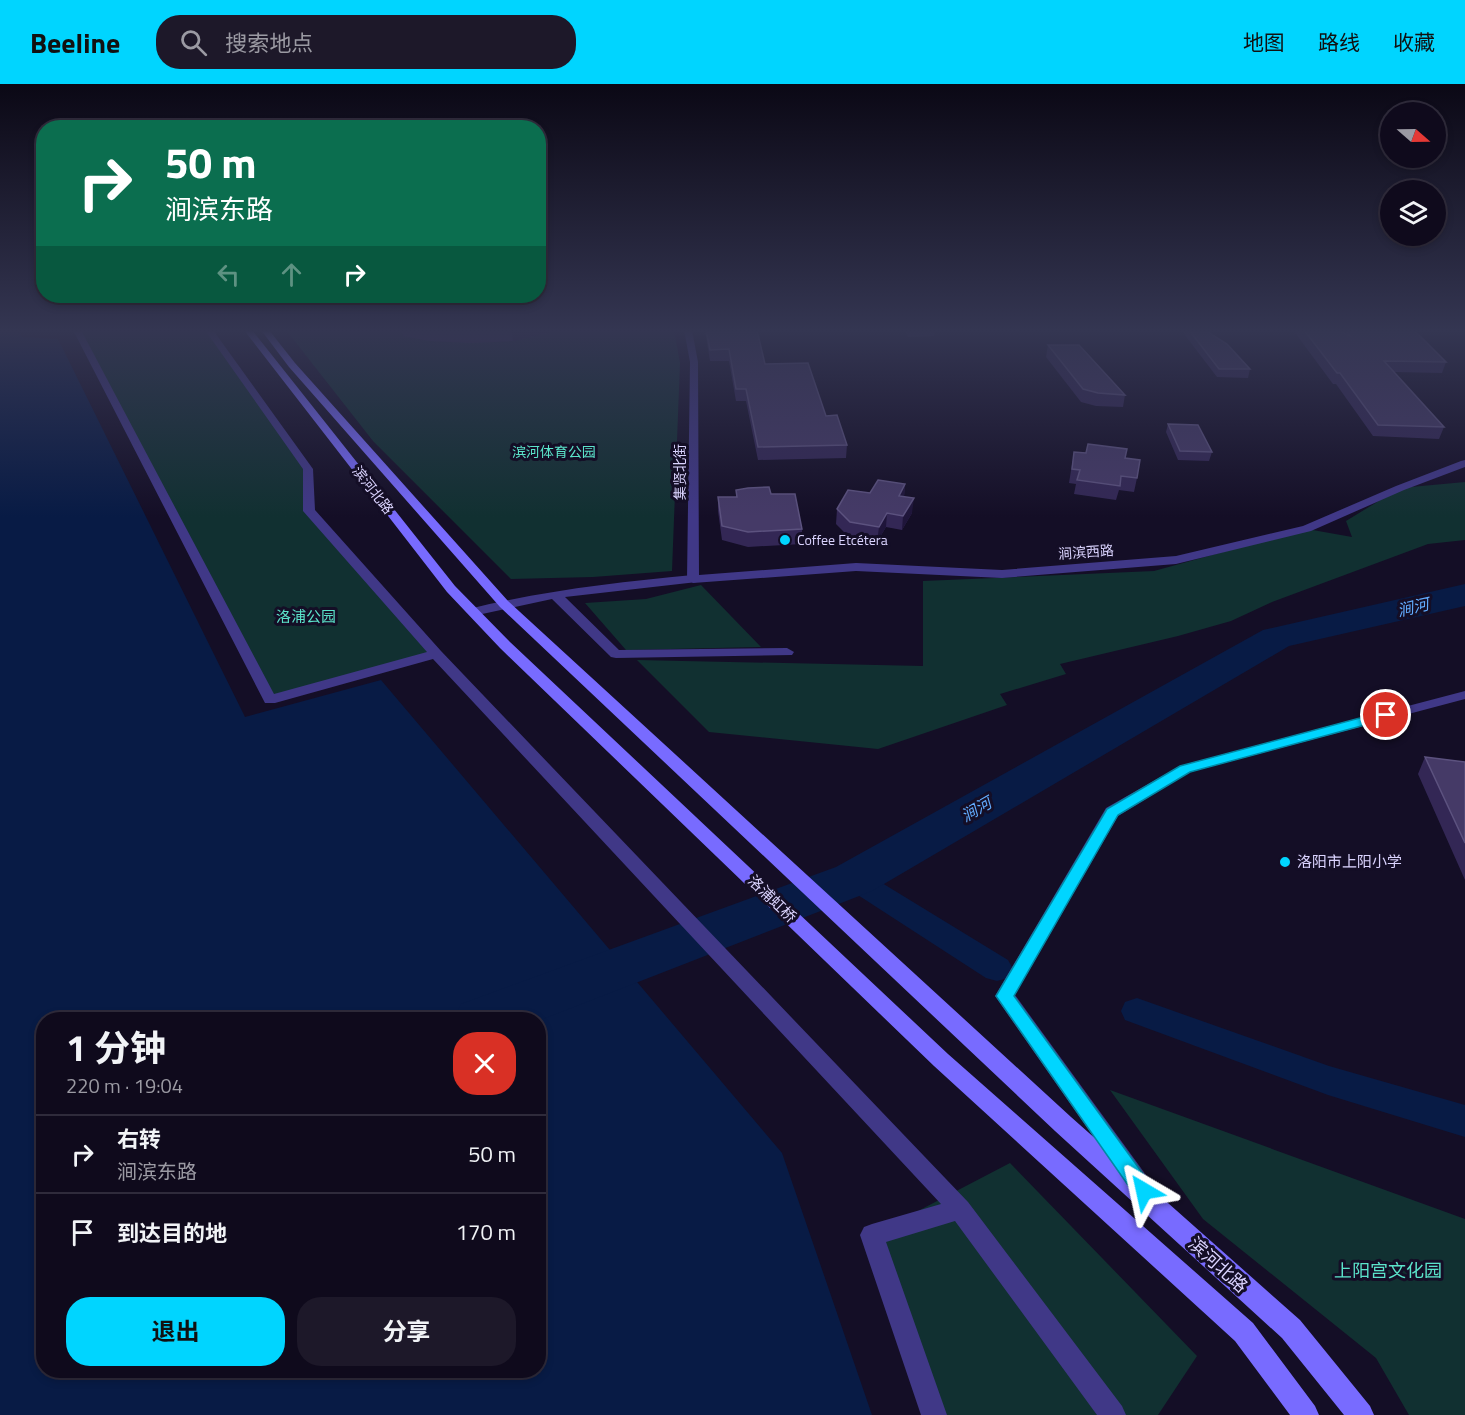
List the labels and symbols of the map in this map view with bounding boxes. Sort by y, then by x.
north arrow [1380,102,1446,168]
park label: 滨河体育公园 [512,441,596,462]
street label: 集贤北街 [669,444,690,500]
street label: 滨河北路 [348,461,399,518]
place label: Coffee Etcétera [797,529,888,550]
marker: Coffee Etcétera [778,533,792,547]
street label: 涧滨西路 [1057,539,1115,564]
water label: 涧河 [1395,591,1434,622]
park label: 洛浦公园 [276,605,336,628]
pin [1360,689,1411,740]
water label: 涧河 [956,789,998,827]
place label: 洛阳市上阳小学 [1297,850,1402,873]
marker: 洛阳市上阳小学 [1278,855,1292,869]
street label: 洛浦虹桥 [743,870,802,928]
position arrow [1112,1159,1176,1223]
street label: 滨河北路 [1183,1231,1254,1299]
park label: 上阳宫文化园 [1334,1257,1442,1284]

